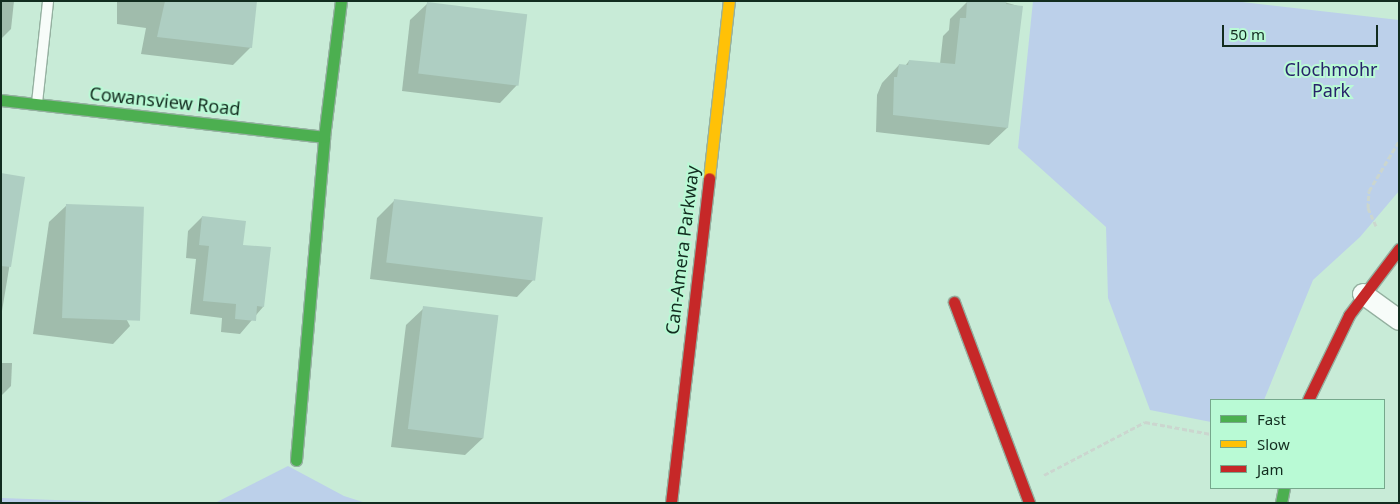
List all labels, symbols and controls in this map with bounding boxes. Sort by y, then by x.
scale bar [1225,15,1381,47]
text: 50 m [1230,24,1265,44]
park label: Clochmohr Park [1285,59,1377,102]
street label: Cowansview Road [89,82,241,120]
street label: Can-Amera Parkway [661,164,703,336]
legend [1210,399,1385,489]
text: Fast [1257,409,1286,429]
text: Slow [1257,434,1290,454]
text: Jam [1257,459,1284,479]

